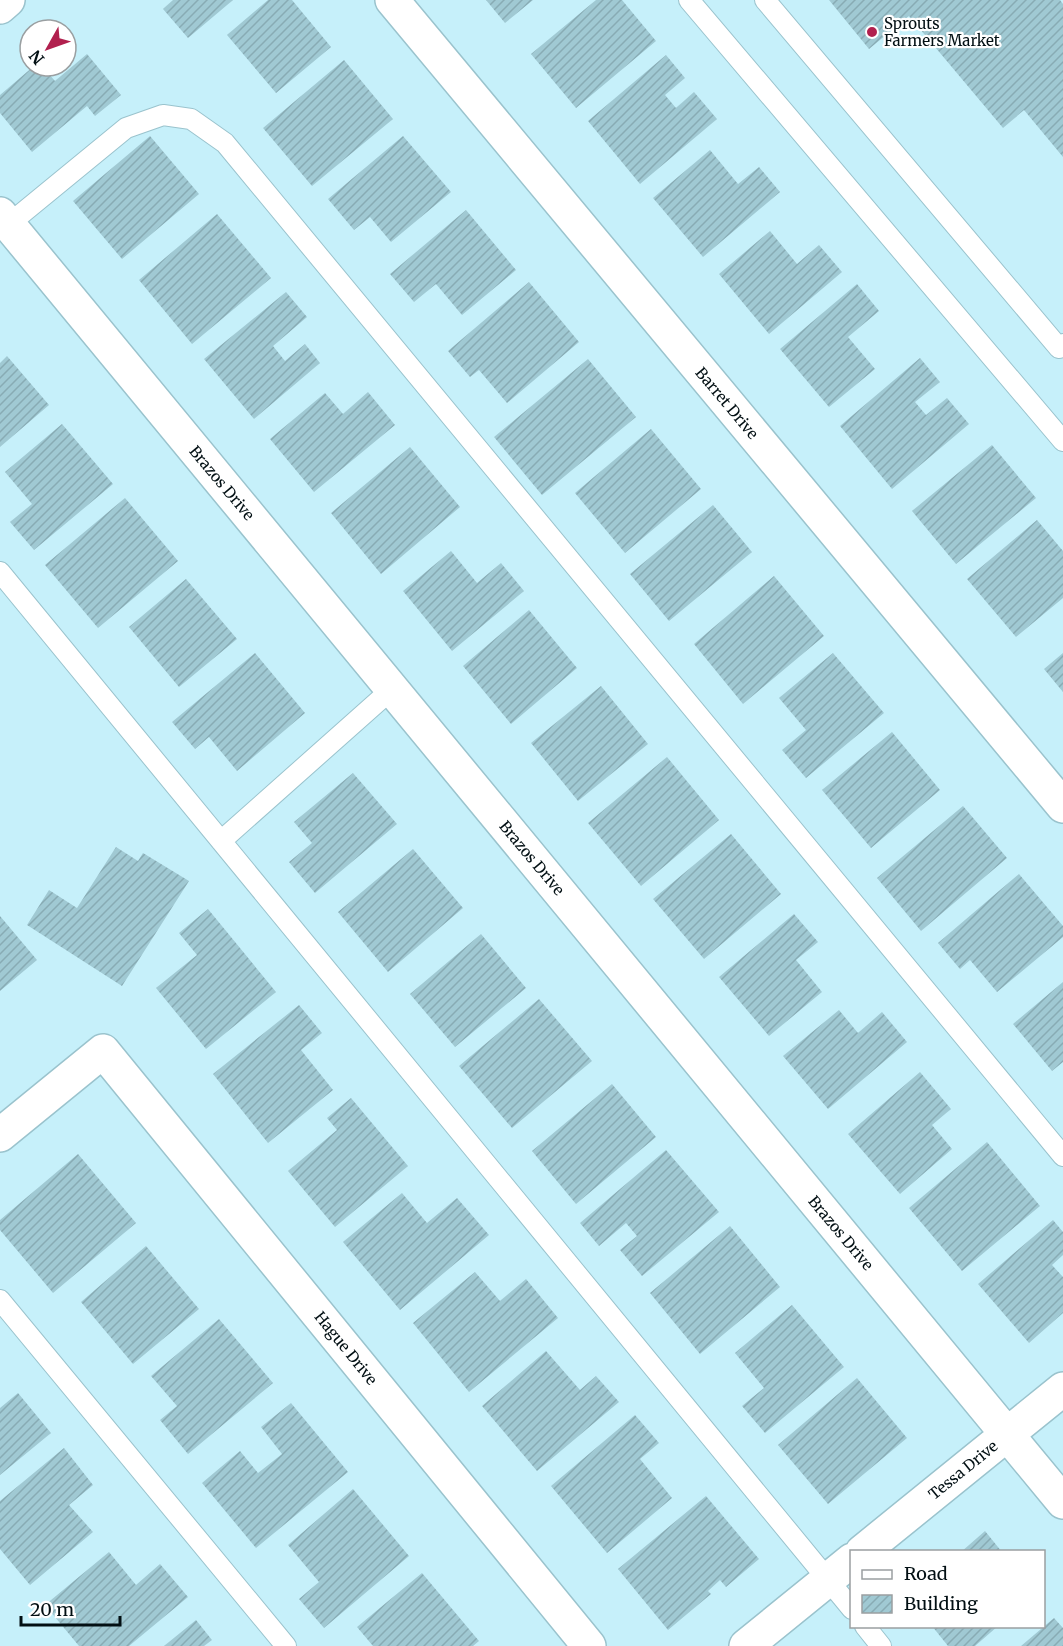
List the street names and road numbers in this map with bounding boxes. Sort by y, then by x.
street label: Barret Drive [691,363,763,443]
street label: Brazos Drive [185,442,259,524]
street label: Brazos Drive [495,817,569,899]
street label: Brazos Drive [804,1192,878,1274]
street label: Hague Drive [311,1308,381,1389]
street label: Tessa Drive [925,1436,1002,1504]

